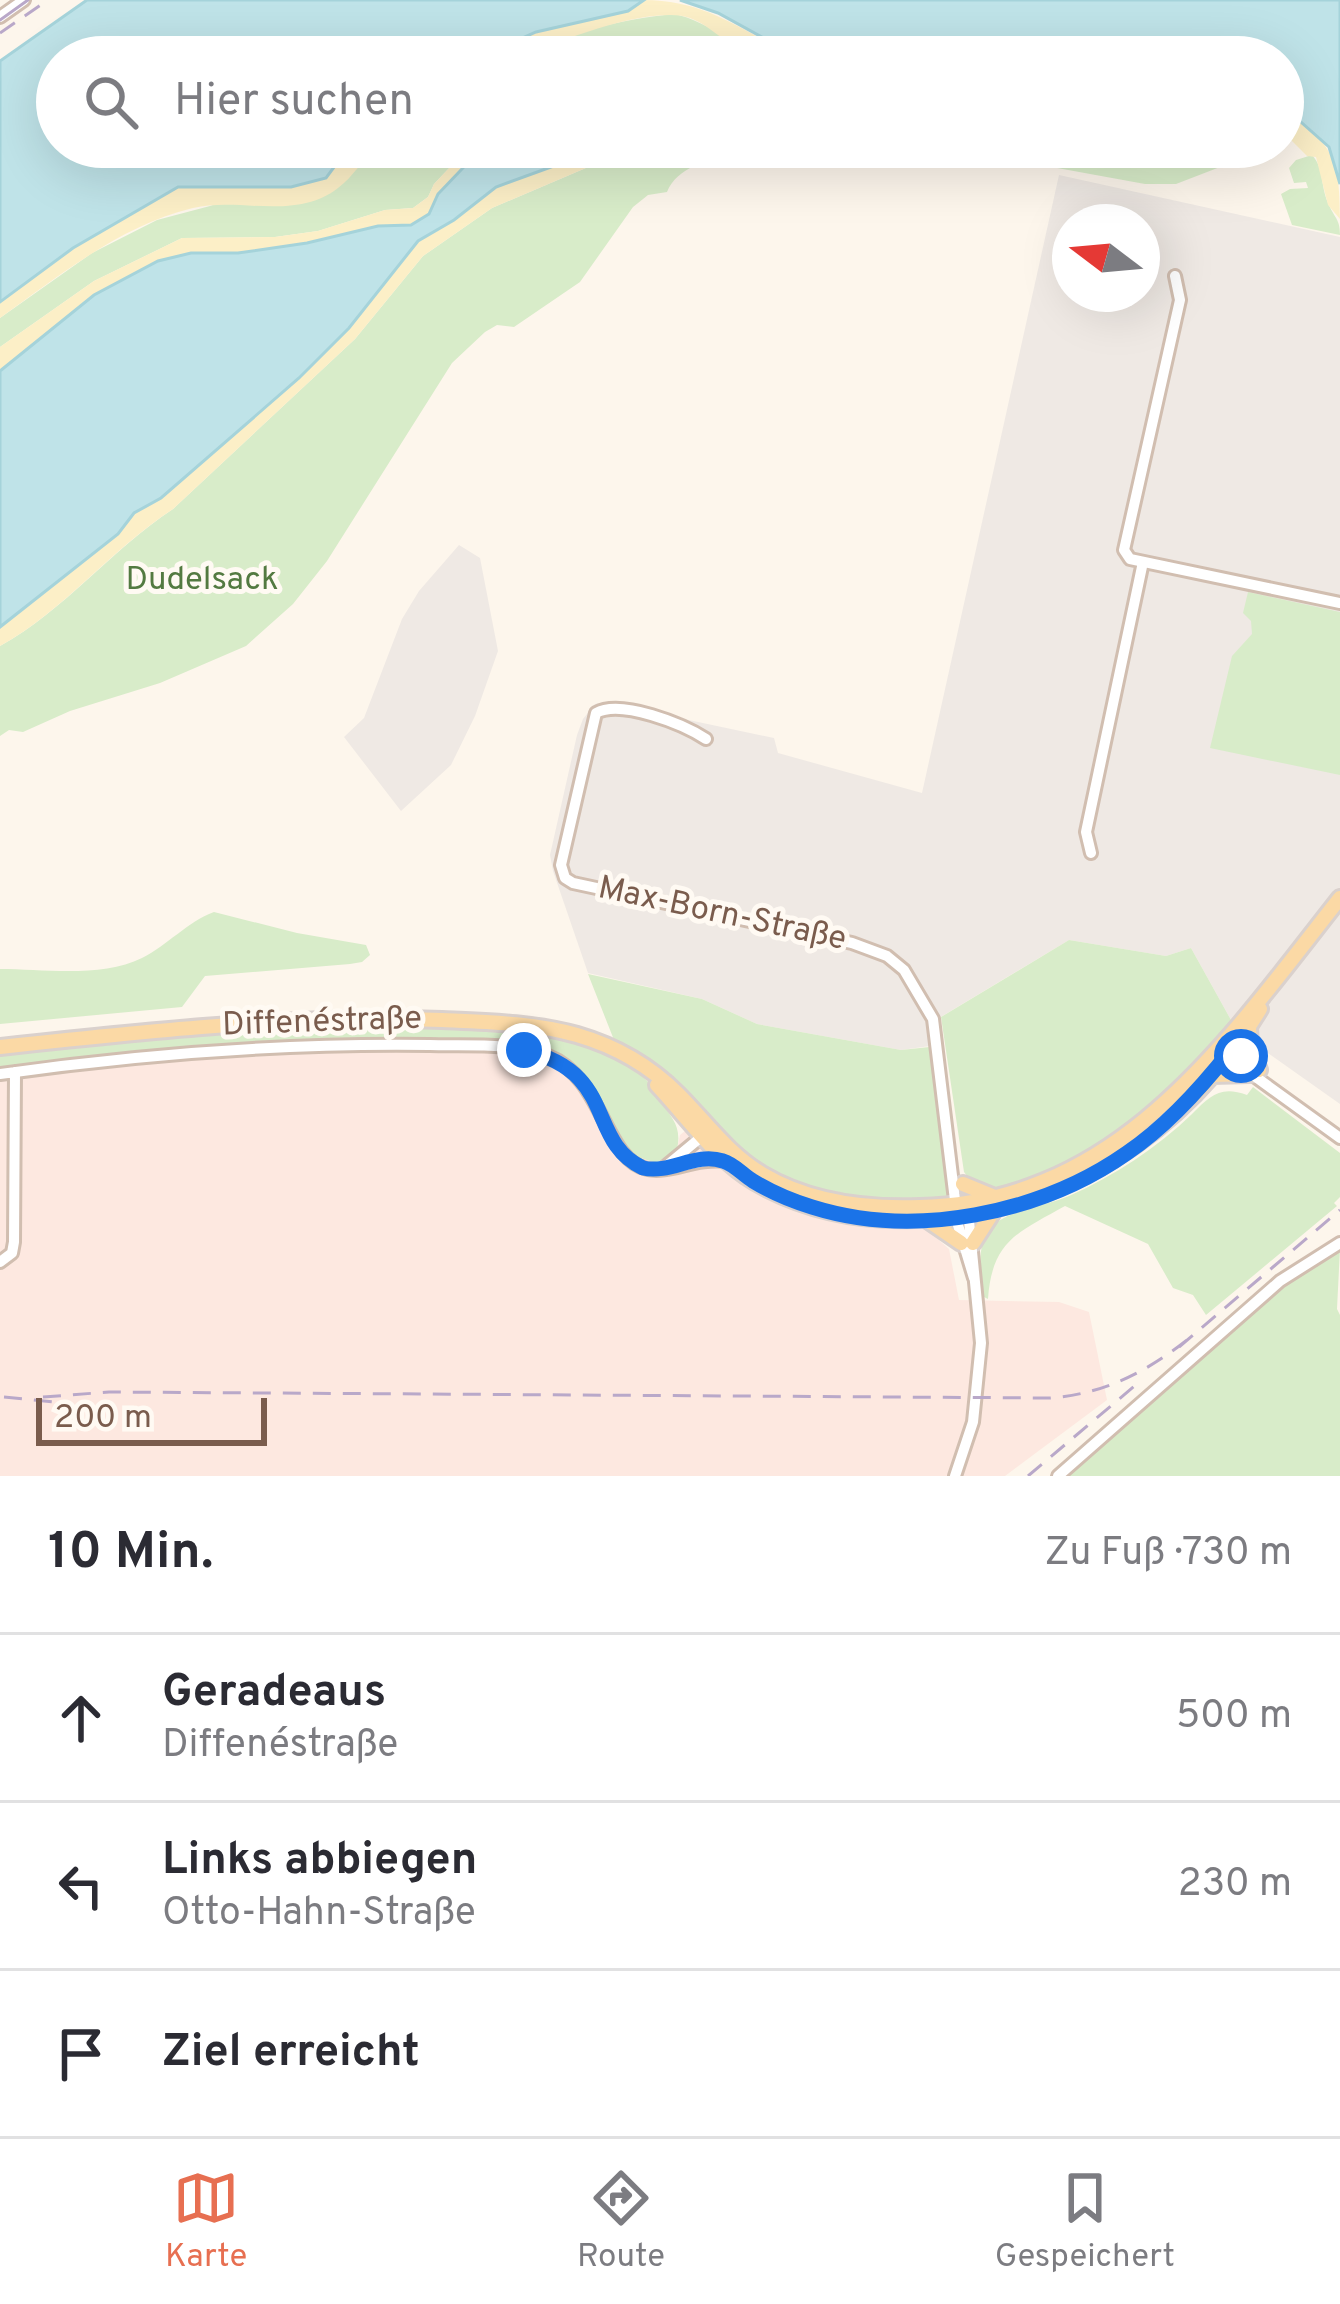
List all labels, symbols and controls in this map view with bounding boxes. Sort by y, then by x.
search box [36,36,1304,168]
icon: search [78,69,144,135]
text: Hier suchen [174,74,414,131]
north arrow [1052,204,1160,312]
park label: Dudelsack [126,560,278,602]
street label: Max-Born-Straße [594,868,850,962]
street label: Diffenéstraße [221,999,423,1047]
route end [497,1023,551,1077]
route start [1214,1029,1268,1083]
scale bar [36,1392,267,1445]
text: 200 m [54,1398,152,1440]
text: 10 Min. [48,1522,213,1587]
text: Zu Fuß · 730 m [1044,1530,1292,1579]
text: Geradeaus [162,1665,386,1722]
icon: ahead [48,1685,114,1751]
text: 500 m [1176,1693,1292,1742]
text: Diffenéstraße [162,1722,398,1771]
text: Links abbiegen [162,1833,477,1890]
icon: left [48,1853,114,1919]
text: 230 m [1178,1861,1292,1910]
text: Otto-Hahn-Straße [162,1890,476,1939]
icon: arrive [48,2021,114,2087]
text: Ziel erreicht [162,2025,420,2082]
tab: Karte [165,2165,247,2279]
tab: Route [577,2165,665,2279]
tab: Gespeichert [995,2165,1175,2279]

